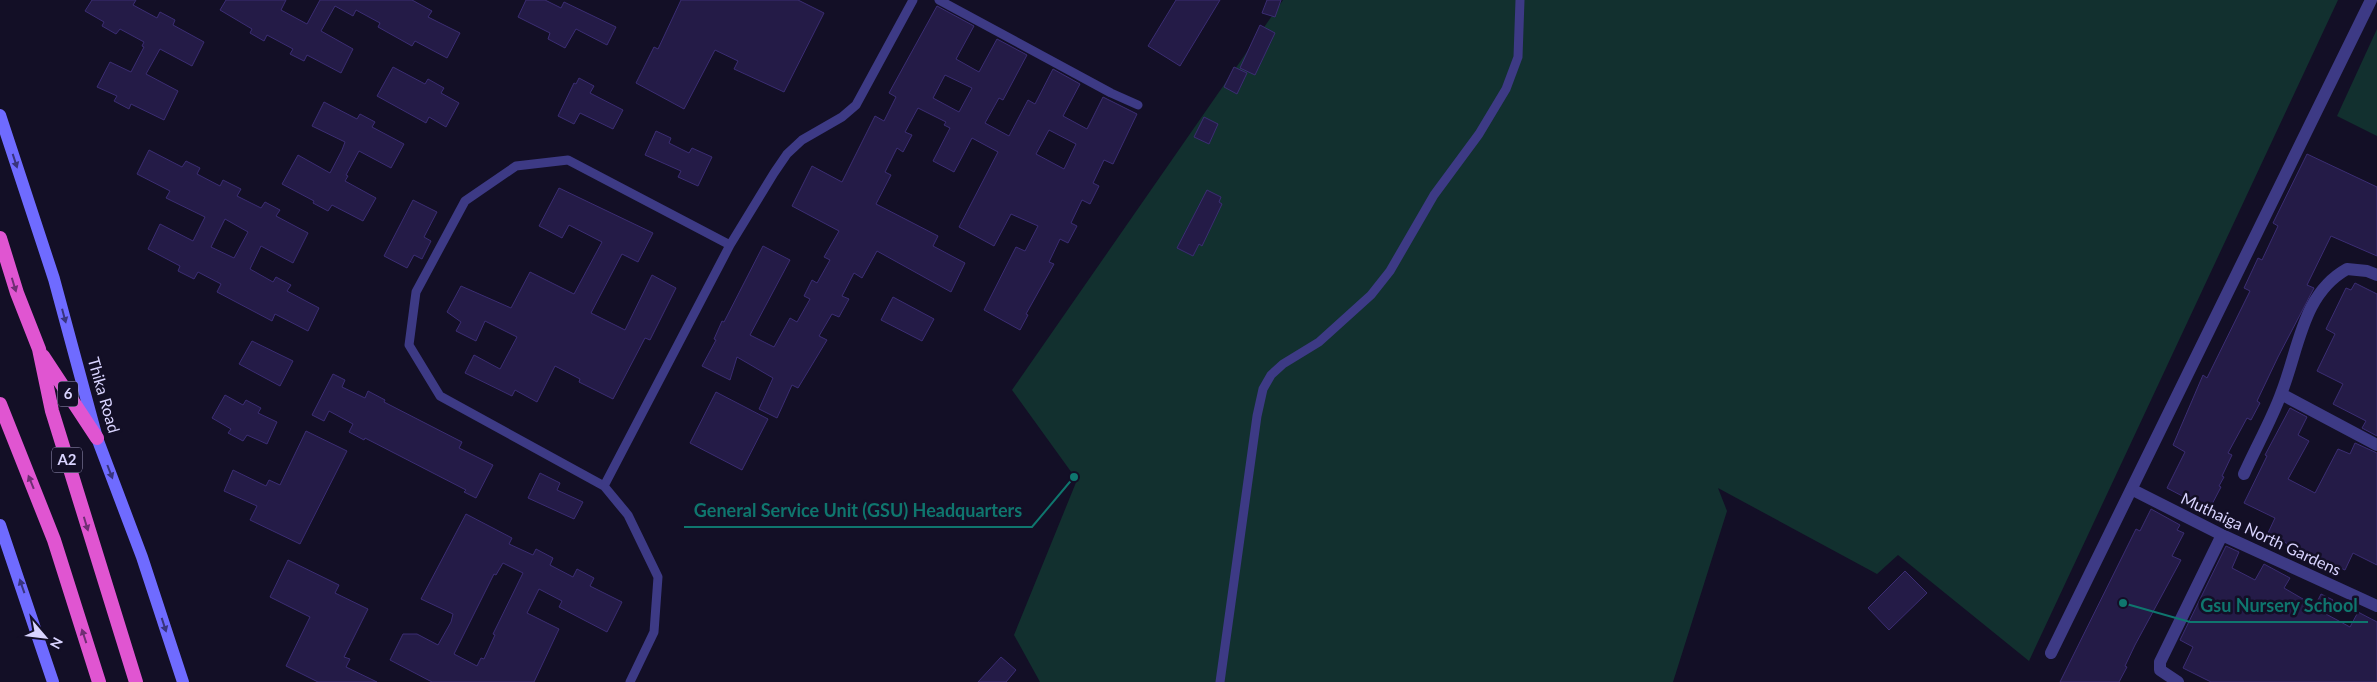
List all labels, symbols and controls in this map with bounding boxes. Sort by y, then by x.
one-way arrow [11,154,19,169]
one-way arrow [11,278,19,293]
one-way arrow [61,309,69,324]
street label: Thika Road [85,355,124,435]
road number: 6 [58,382,78,406]
road number: A2 [52,448,82,472]
one-way arrow [106,465,114,480]
one-way arrow [27,474,35,489]
street label: Muthaiga North Gardens [2178,488,2344,579]
callout: General Service Unit (GSU) Headquarters [684,494,1032,527]
text: General Service Unit (GSU) Headquarters [694,499,1022,521]
one-way arrow [83,517,91,532]
one-way arrow [17,578,25,593]
callout: Gsu Nursery School [2190,589,2368,622]
text: Gsu Nursery School [2200,594,2358,616]
north arrow [20,612,70,662]
one-way arrow [161,618,169,633]
one-way arrow [80,628,88,643]
text: N [47,635,67,652]

